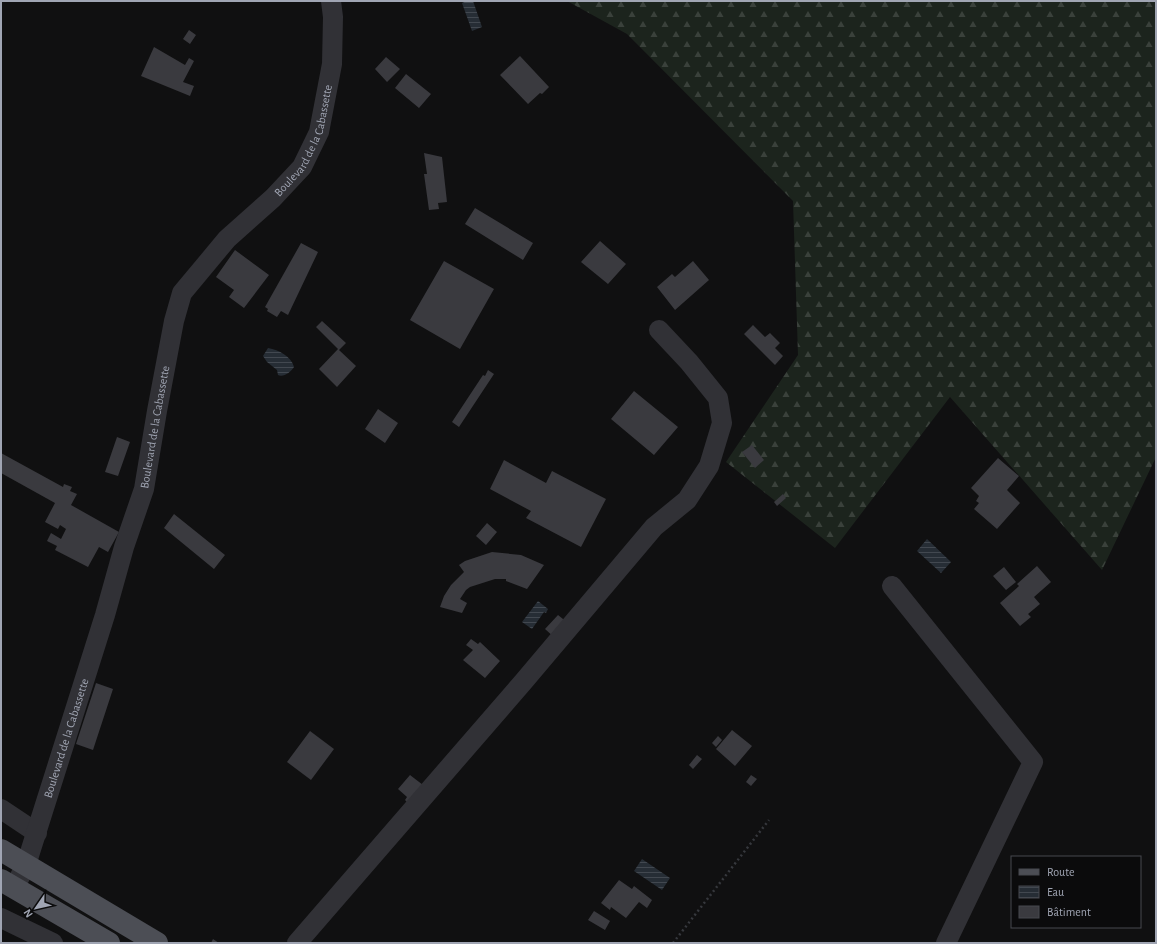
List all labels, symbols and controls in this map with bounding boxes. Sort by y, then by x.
street label: Boulevard de la Cabassette [272,84,334,198]
street label: Boulevard de la Cabassette [138,365,171,489]
street label: Boulevard de la Cabassette [42,677,91,799]
legend [1011,856,1141,928]
text: Route [1047,866,1074,878]
text: Eau [1047,886,1064,898]
north arrow [16,888,56,928]
text: Bâtiment [1047,906,1091,918]
text: N [21,907,35,920]

